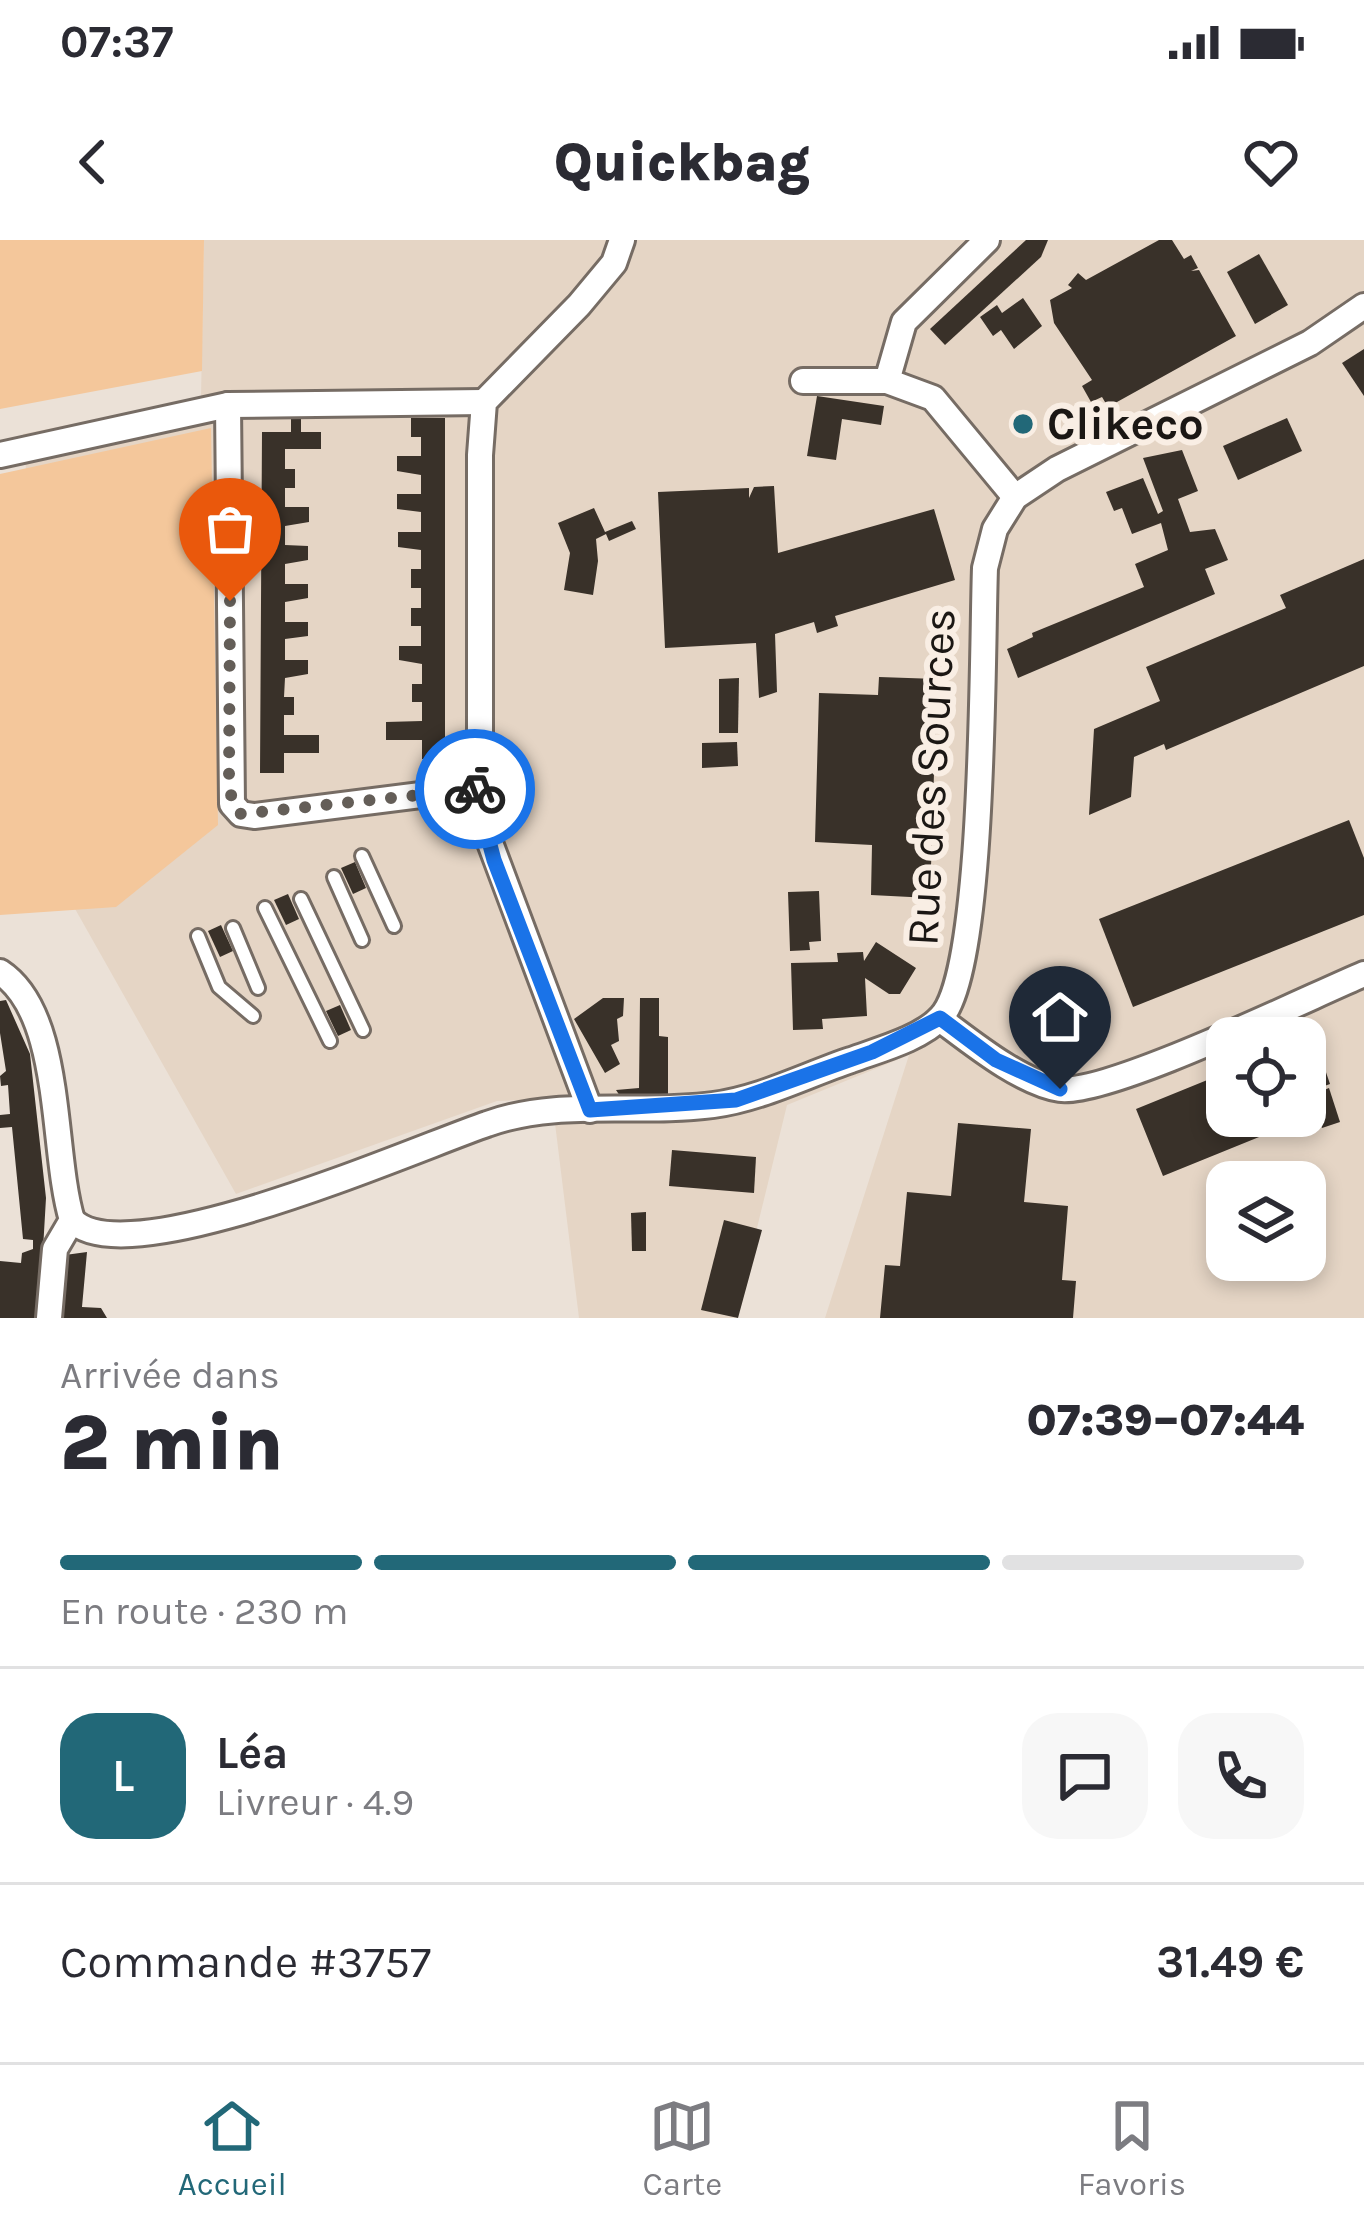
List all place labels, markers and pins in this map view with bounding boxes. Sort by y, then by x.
place label: Clikeco [1047,398,1204,450]
marker: Clikeco [1010,411,1036,437]
pin [179,478,281,601]
pin [1009,966,1111,1089]

